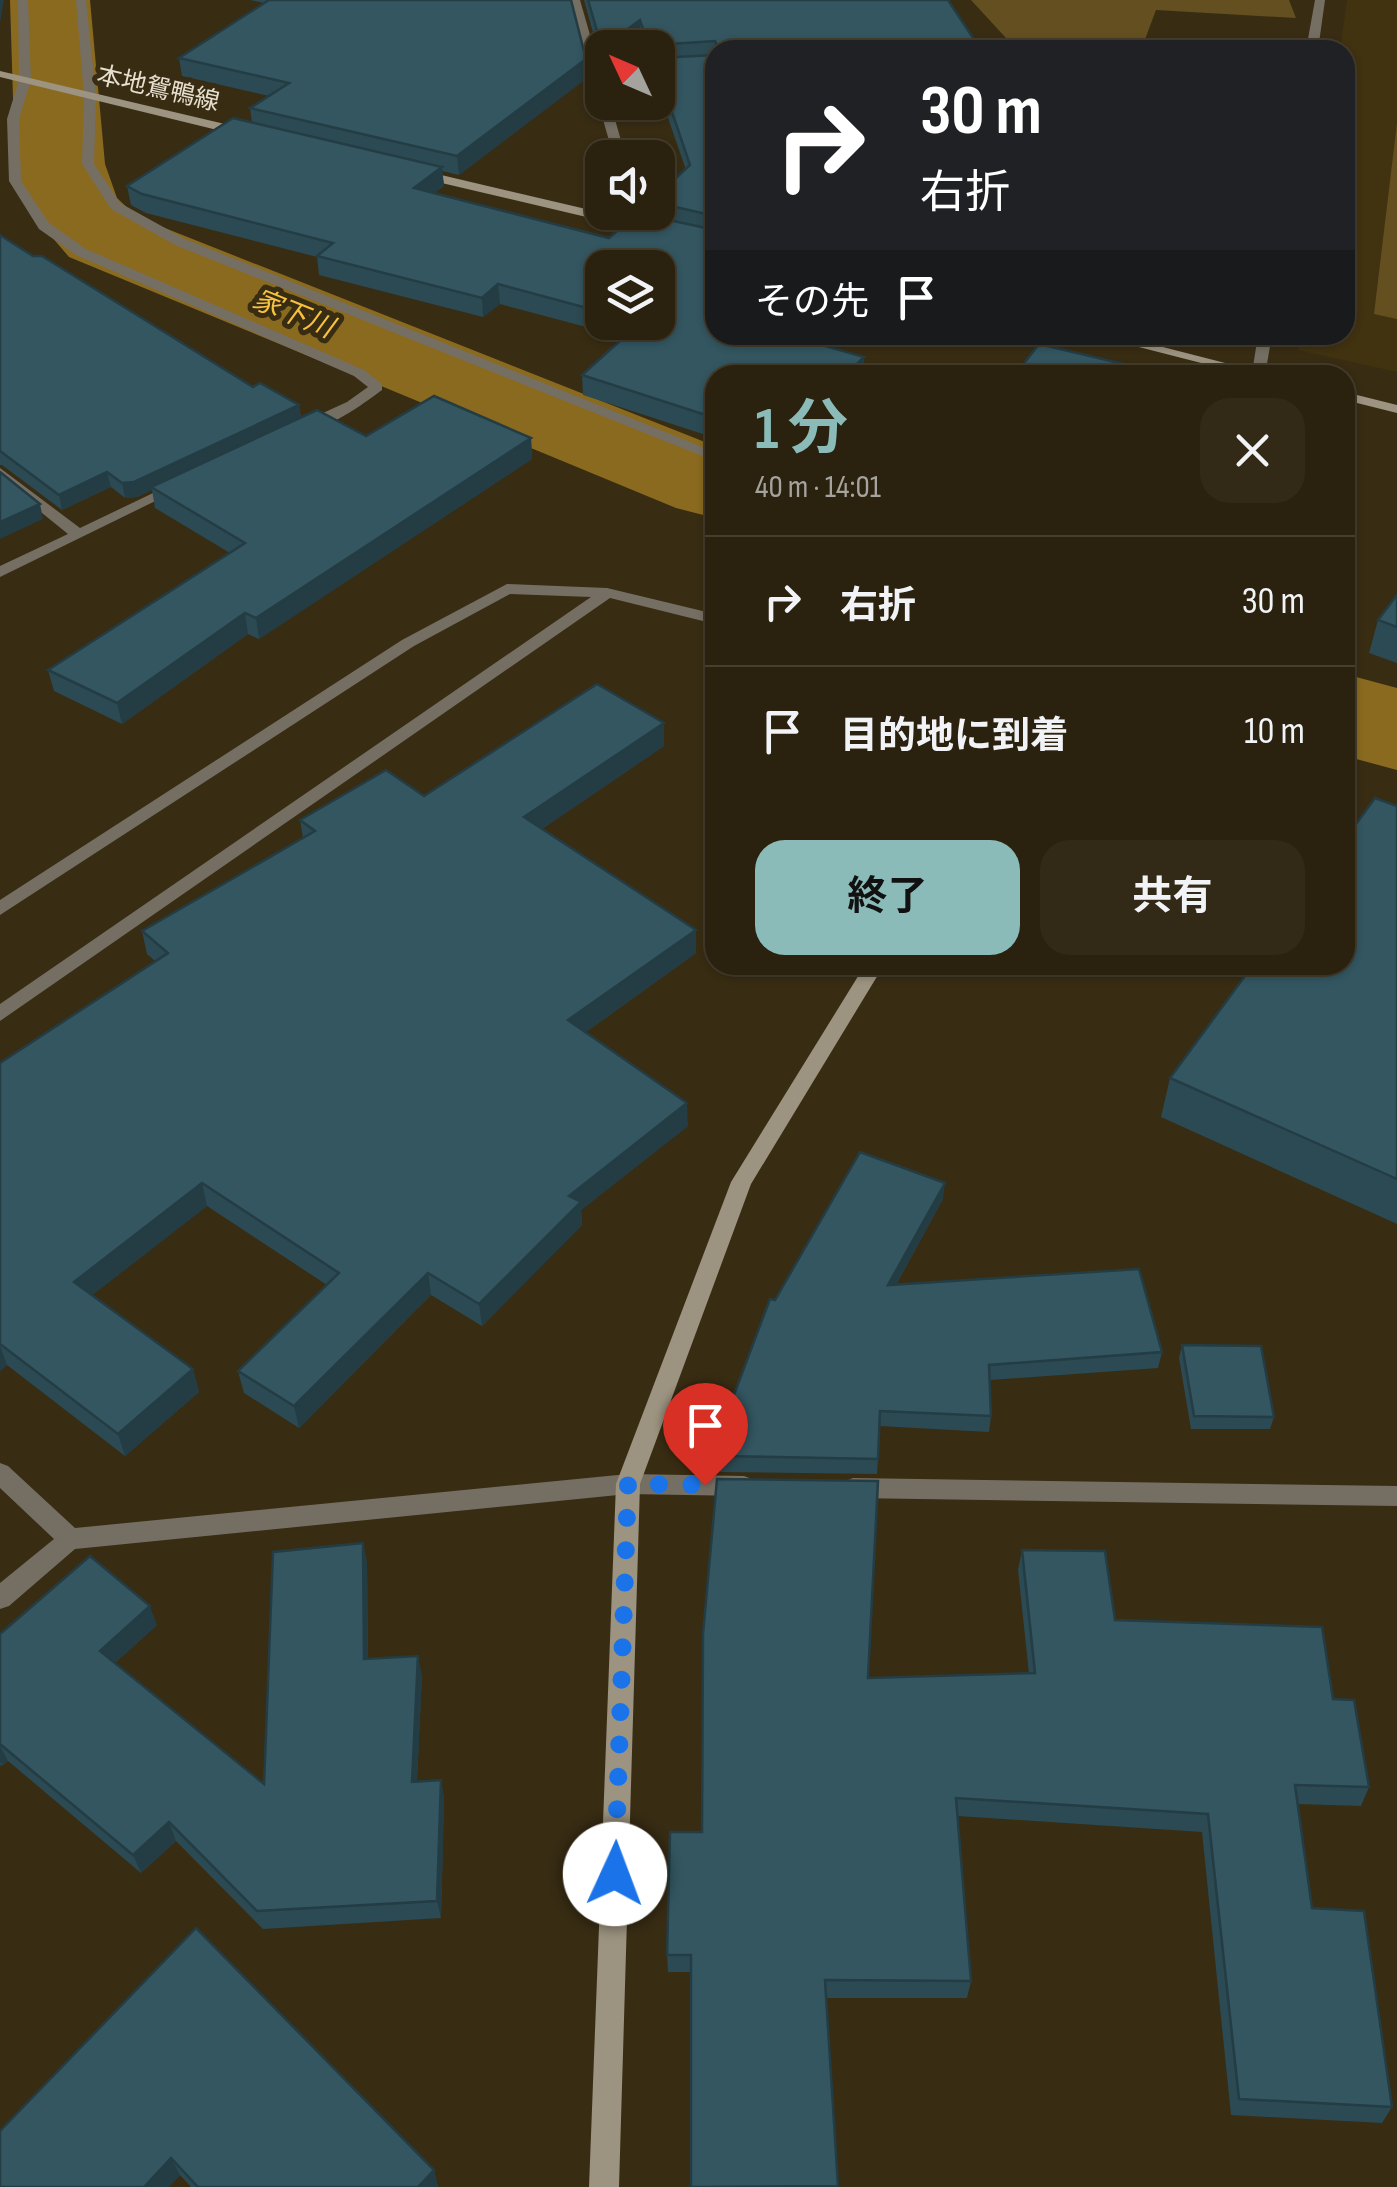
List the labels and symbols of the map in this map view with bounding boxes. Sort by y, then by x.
north arrow [585,30,675,120]
street label: 本地鴛鴨線 [94,60,222,118]
water label: 家下川 [248,283,341,346]
pin [663,1383,748,1486]
position arrow [563,1822,667,1926]

